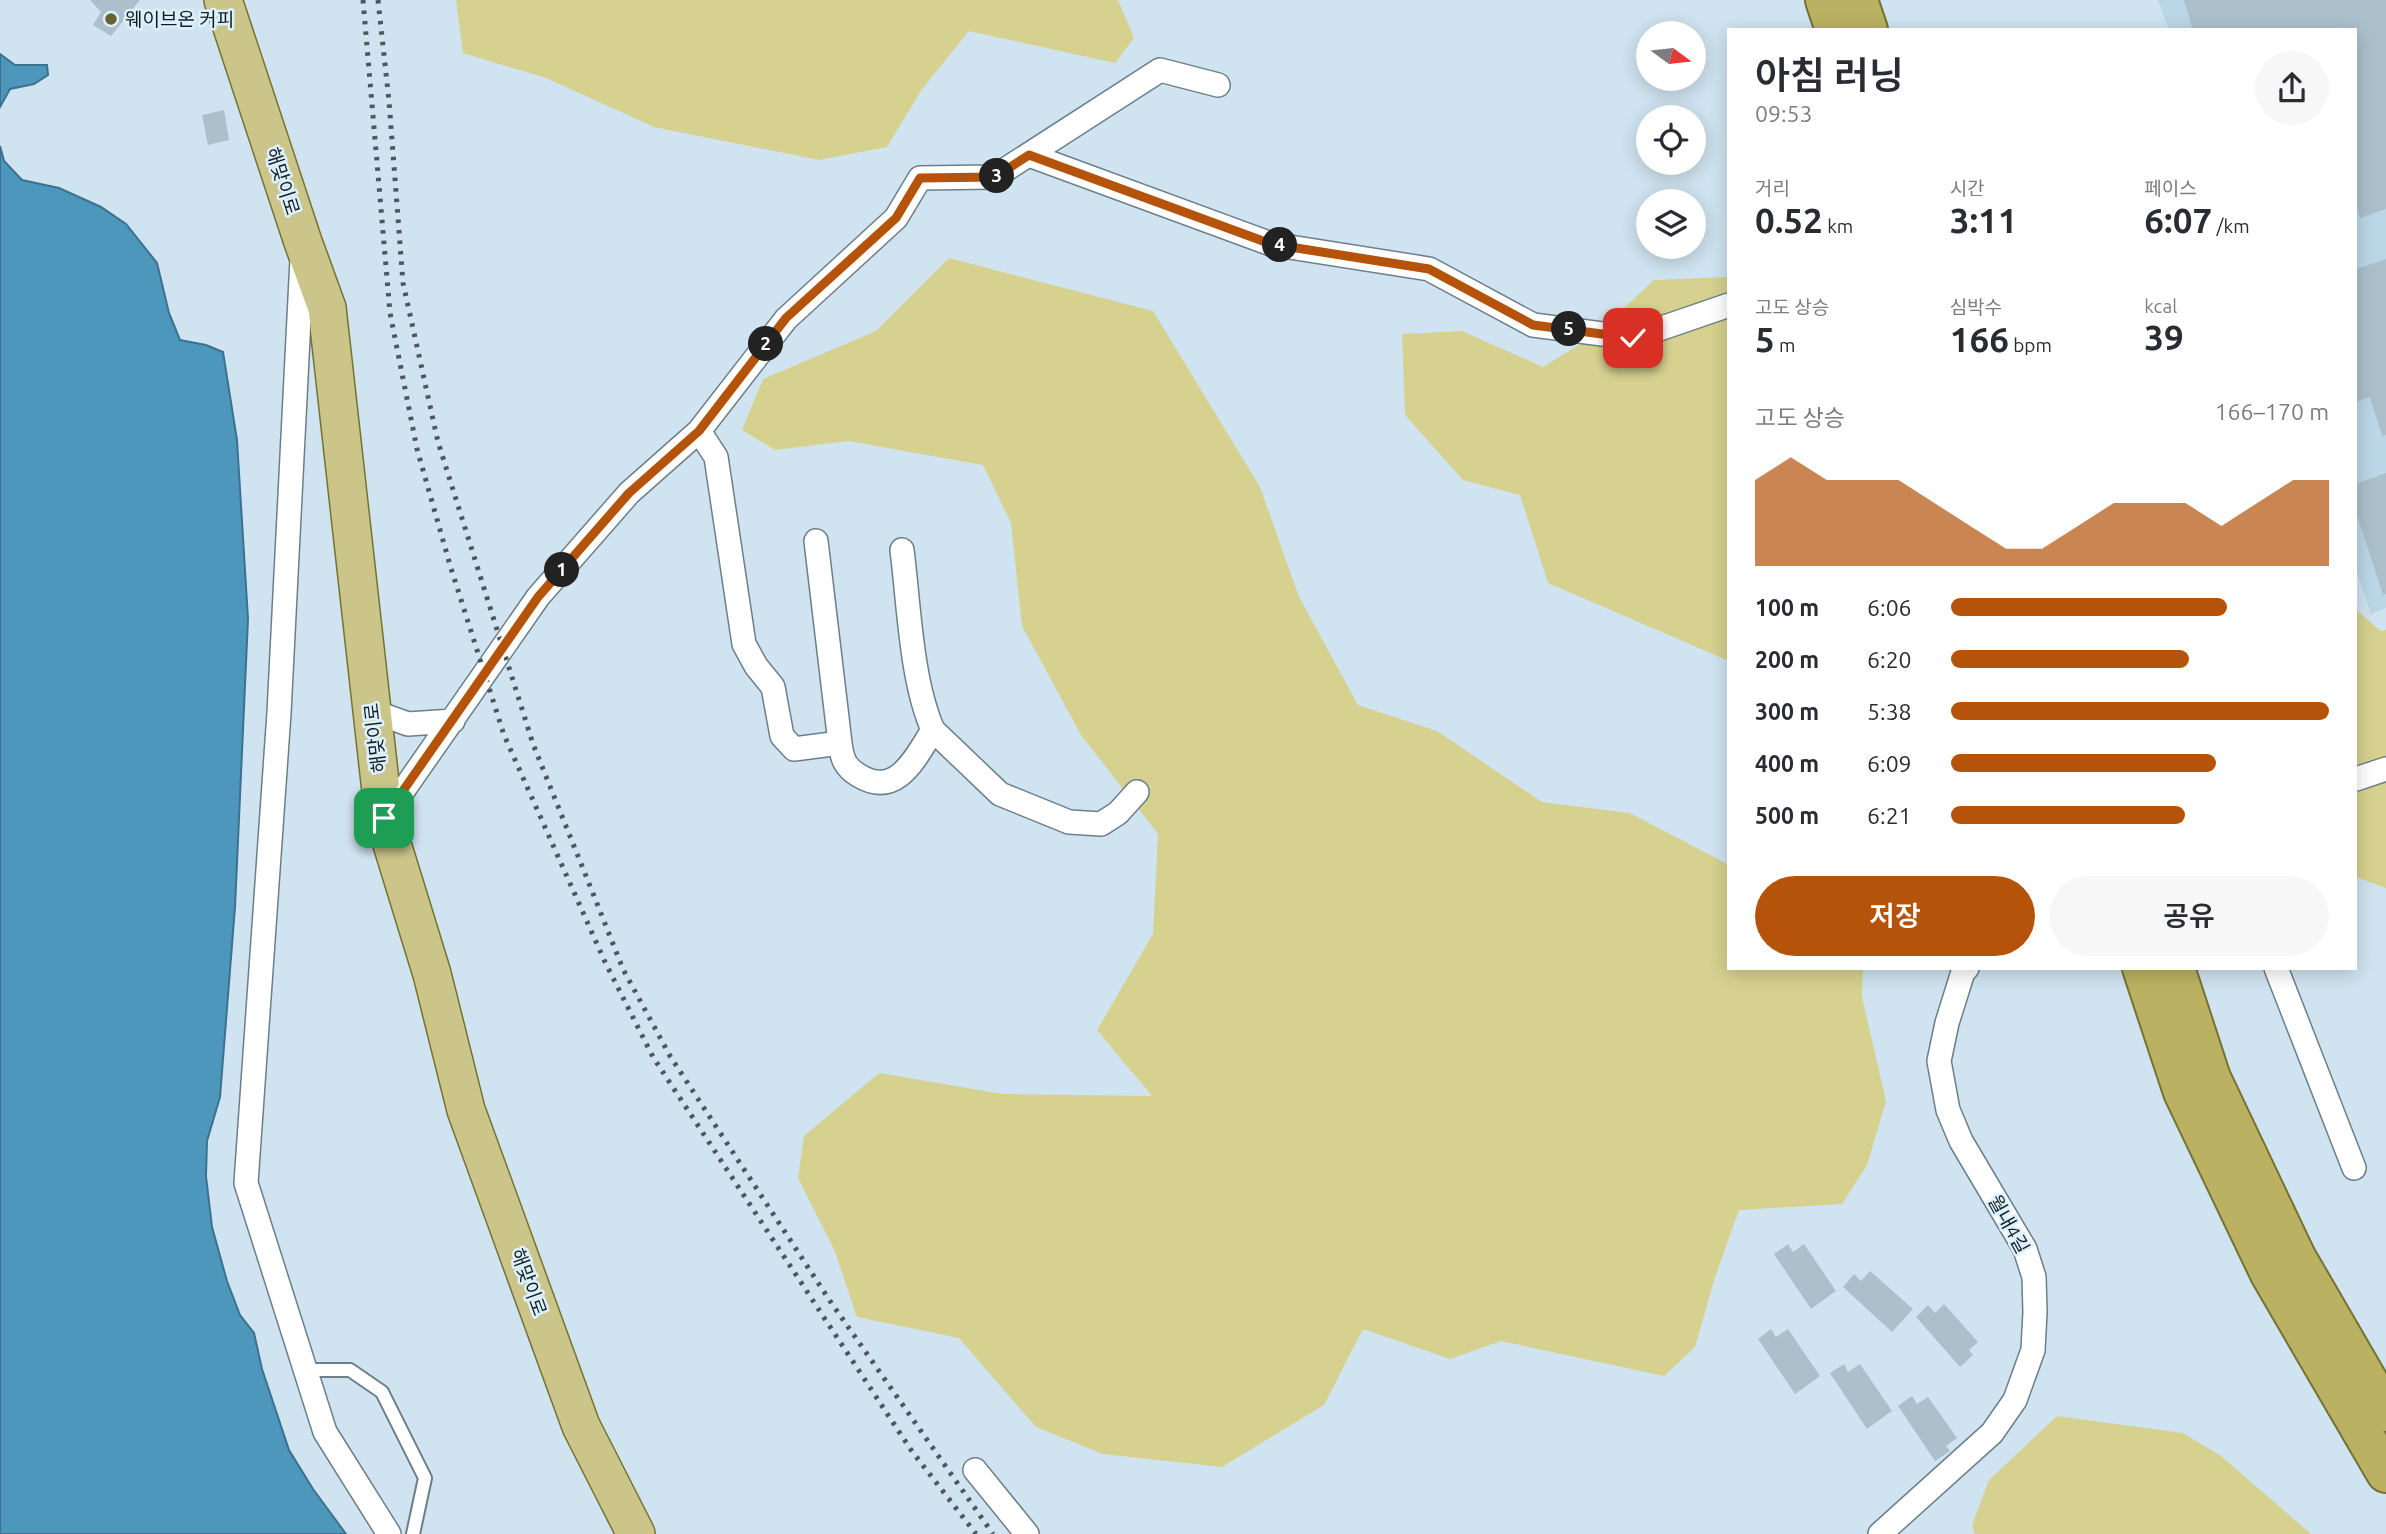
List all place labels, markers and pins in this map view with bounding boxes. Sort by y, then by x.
place label: 웨이브온 커피 [125,8,234,30]
marker: 웨이브온 커피 [103,11,119,27]
pin: 3 [979,158,1014,194]
pin: 4 [1262,228,1298,262]
pin [1603,308,1663,368]
pin: 5 [1552,312,1586,346]
pin: 2 [748,326,784,362]
pin: 1 [544,552,580,588]
pin [354,788,414,848]

